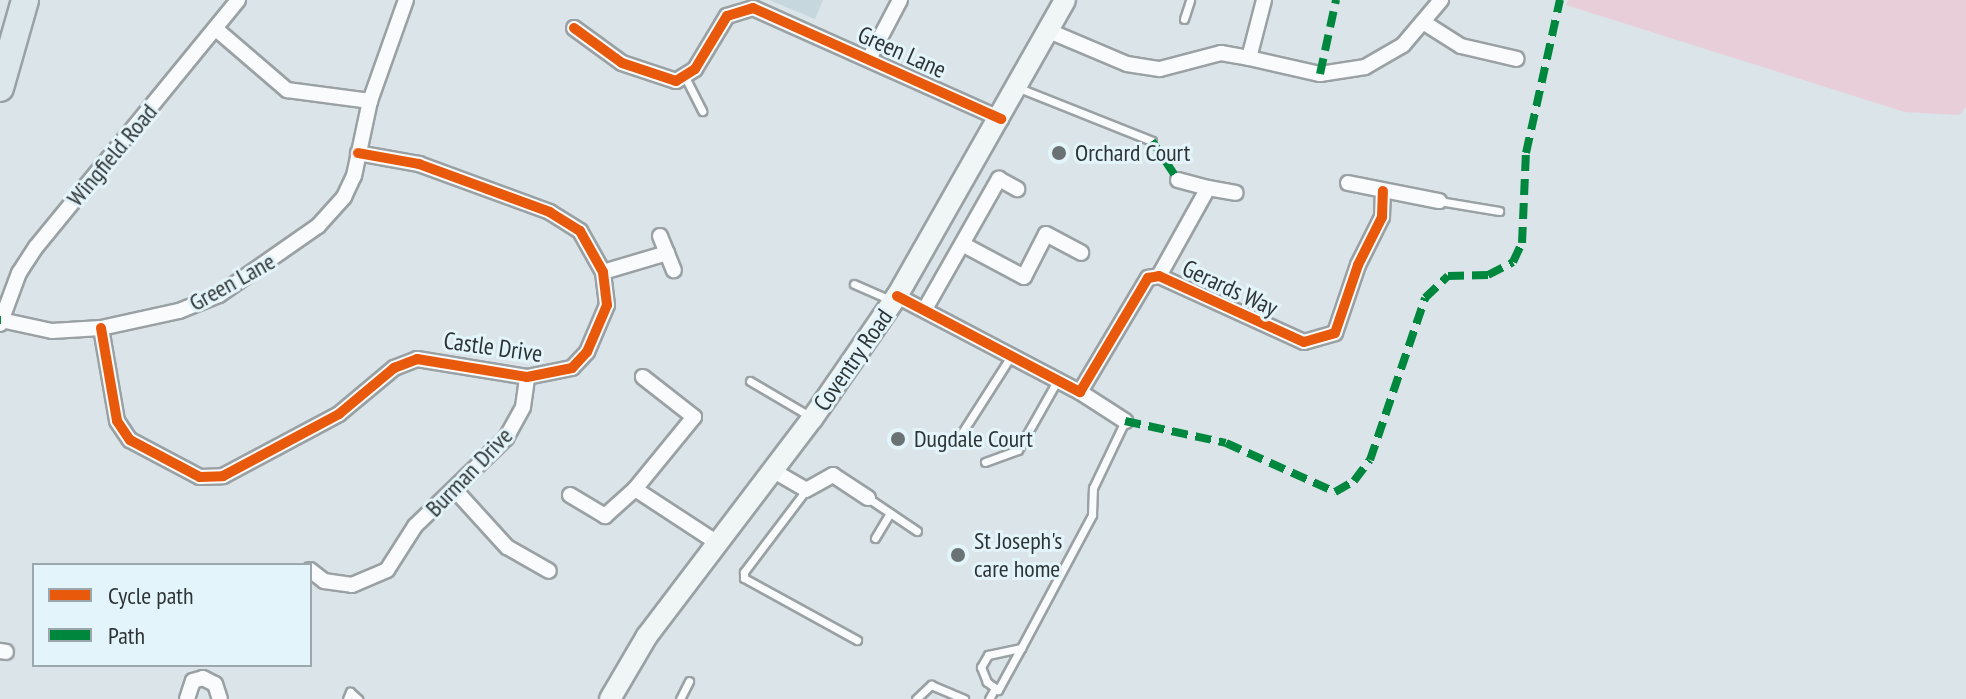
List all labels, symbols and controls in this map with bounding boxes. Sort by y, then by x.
street label: Green Lane [854,20,950,84]
street label: Wingfield Road [61,98,163,212]
place label: Orchard Court [1075,139,1190,167]
marker: Orchard Court [1050,144,1068,162]
street label: Green Lane [184,247,280,317]
street label: Gerards Way [1178,253,1282,323]
street label: Coventry Road [807,303,899,417]
street label: Castle Drive [442,326,544,368]
street label: Burman Drive [419,421,519,523]
place label: Dugdale Court [914,425,1033,453]
marker: Dugdale Court [889,430,907,448]
place label: St Joseph's care home [974,527,1062,583]
marker: St Joseph's care home [949,546,967,564]
legend [32,563,312,667]
text: Cycle path [108,580,194,611]
text: Path [108,620,145,651]

